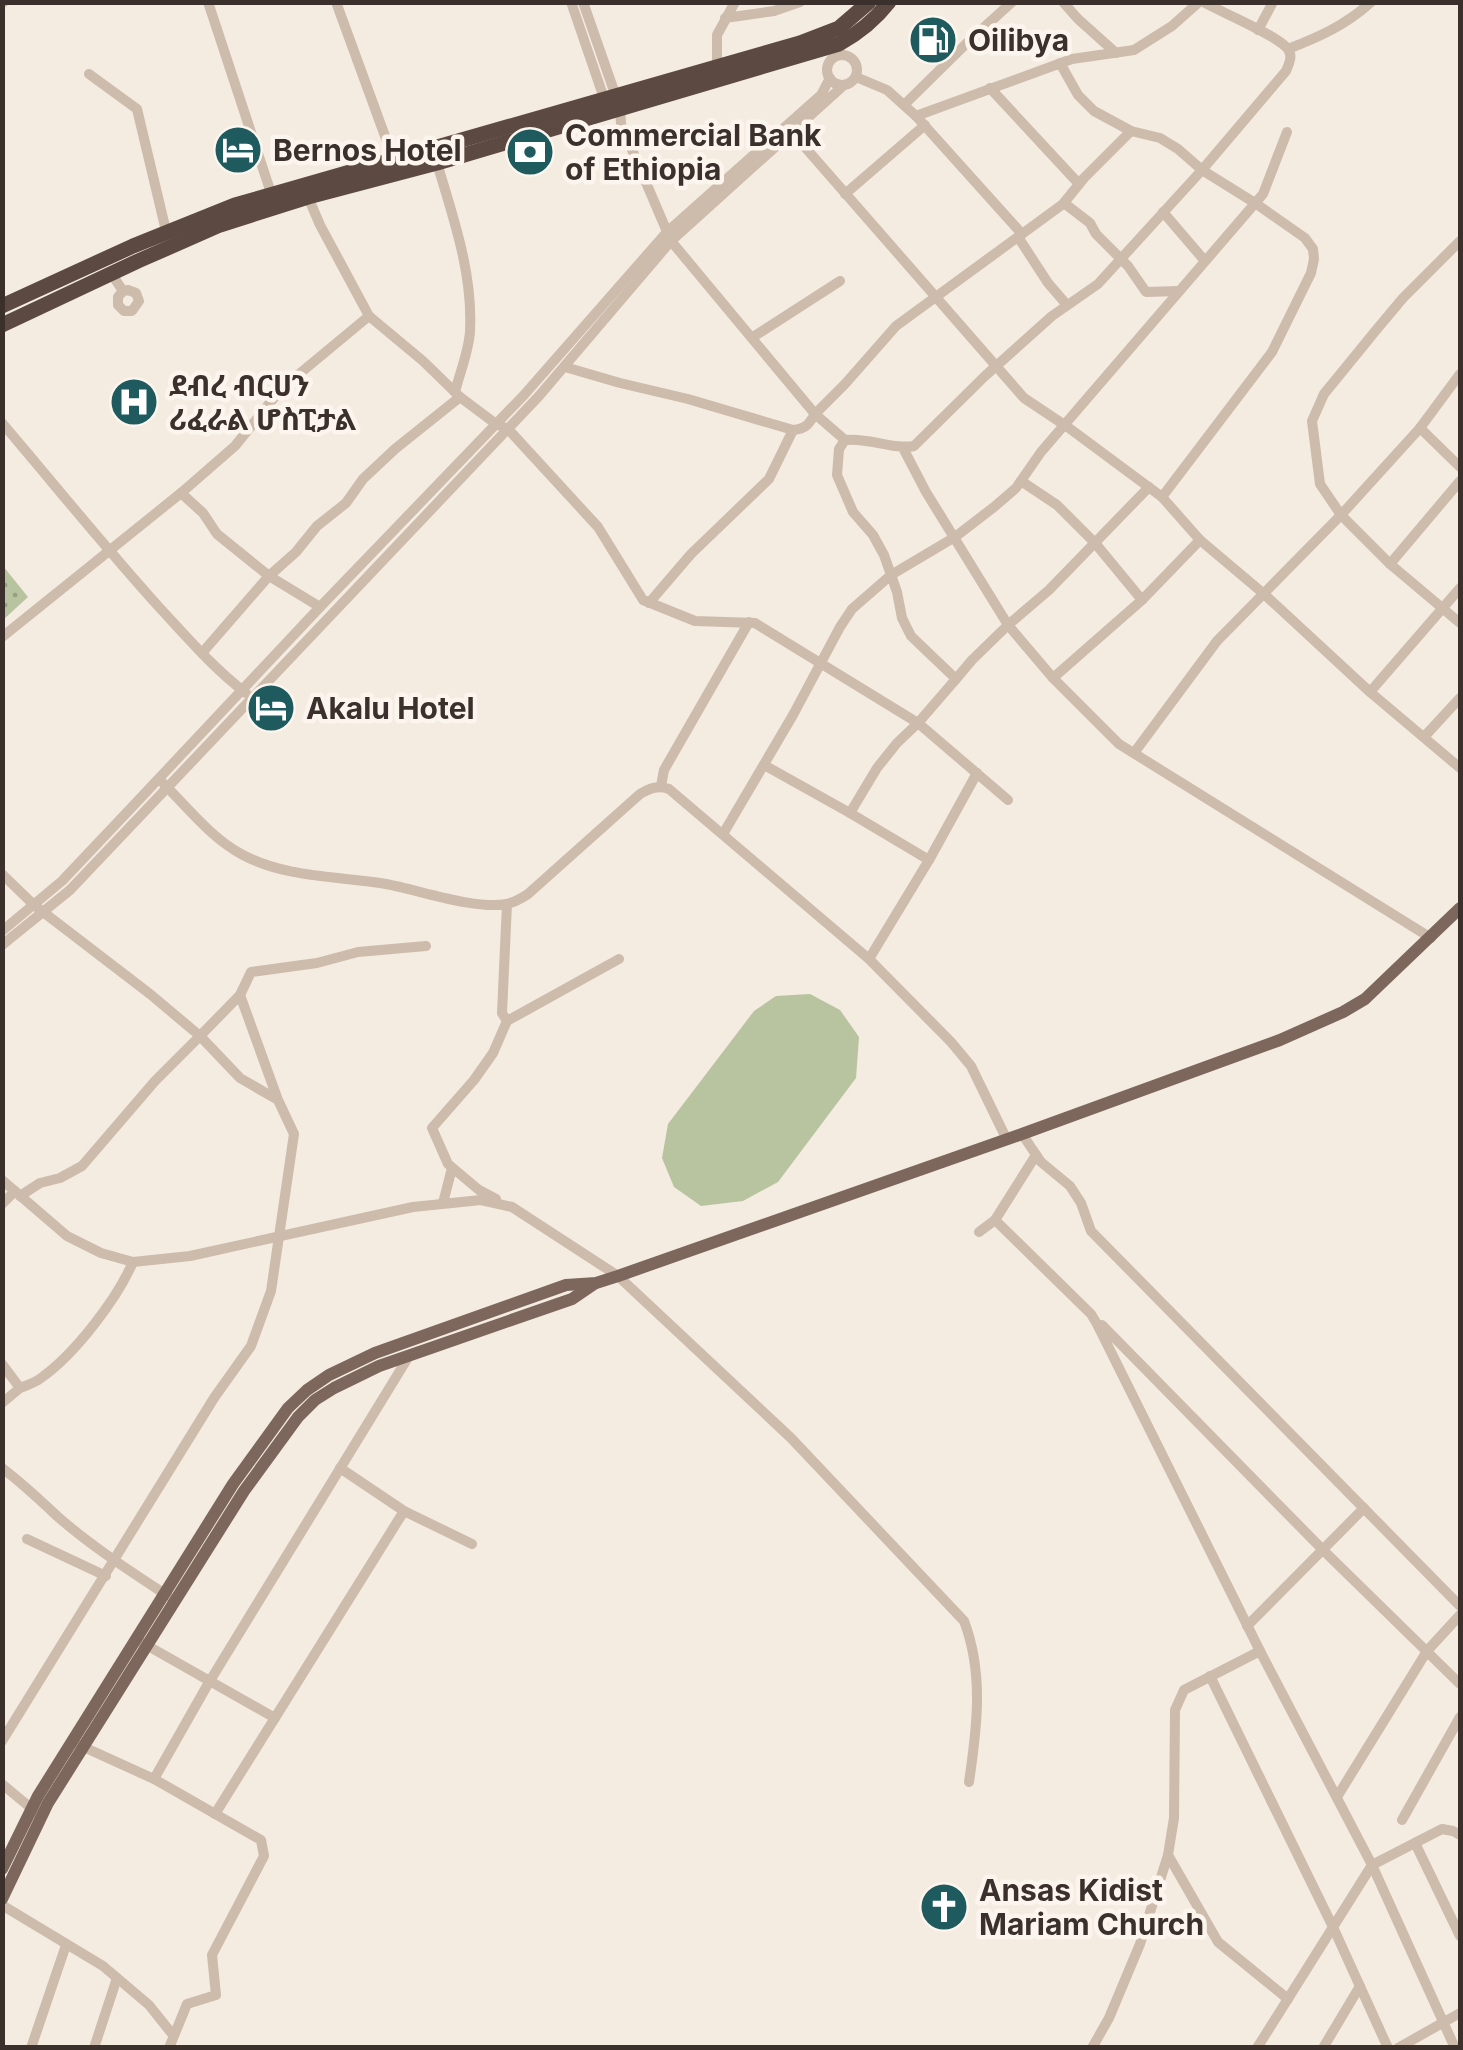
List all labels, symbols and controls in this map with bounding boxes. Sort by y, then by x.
fuel station icon: Oilibya [907,14,959,66]
place label: Oilibya [968,22,1069,58]
place label: Commercial Bank of Ethiopia [565,117,822,187]
hotel icon: Bernos Hotel [212,124,264,176]
bank icon: Commercial Bank of Ethiopia [504,126,556,178]
place label: Bernos Hotel [273,132,462,168]
place label: ደብረ ብርሀን ሪፈራል ሆስፒታል [169,367,356,437]
hospital icon: ደብረ ብርሀን ሪፈራል ሆስፒታል [108,376,160,428]
hotel icon: Akalu Hotel [245,682,297,734]
place label: Akalu Hotel [306,690,475,726]
place label: Ansas Kidist Mariam Church [979,1872,1204,1942]
church icon: Ansas Kidist Mariam Church [918,1881,970,1933]

